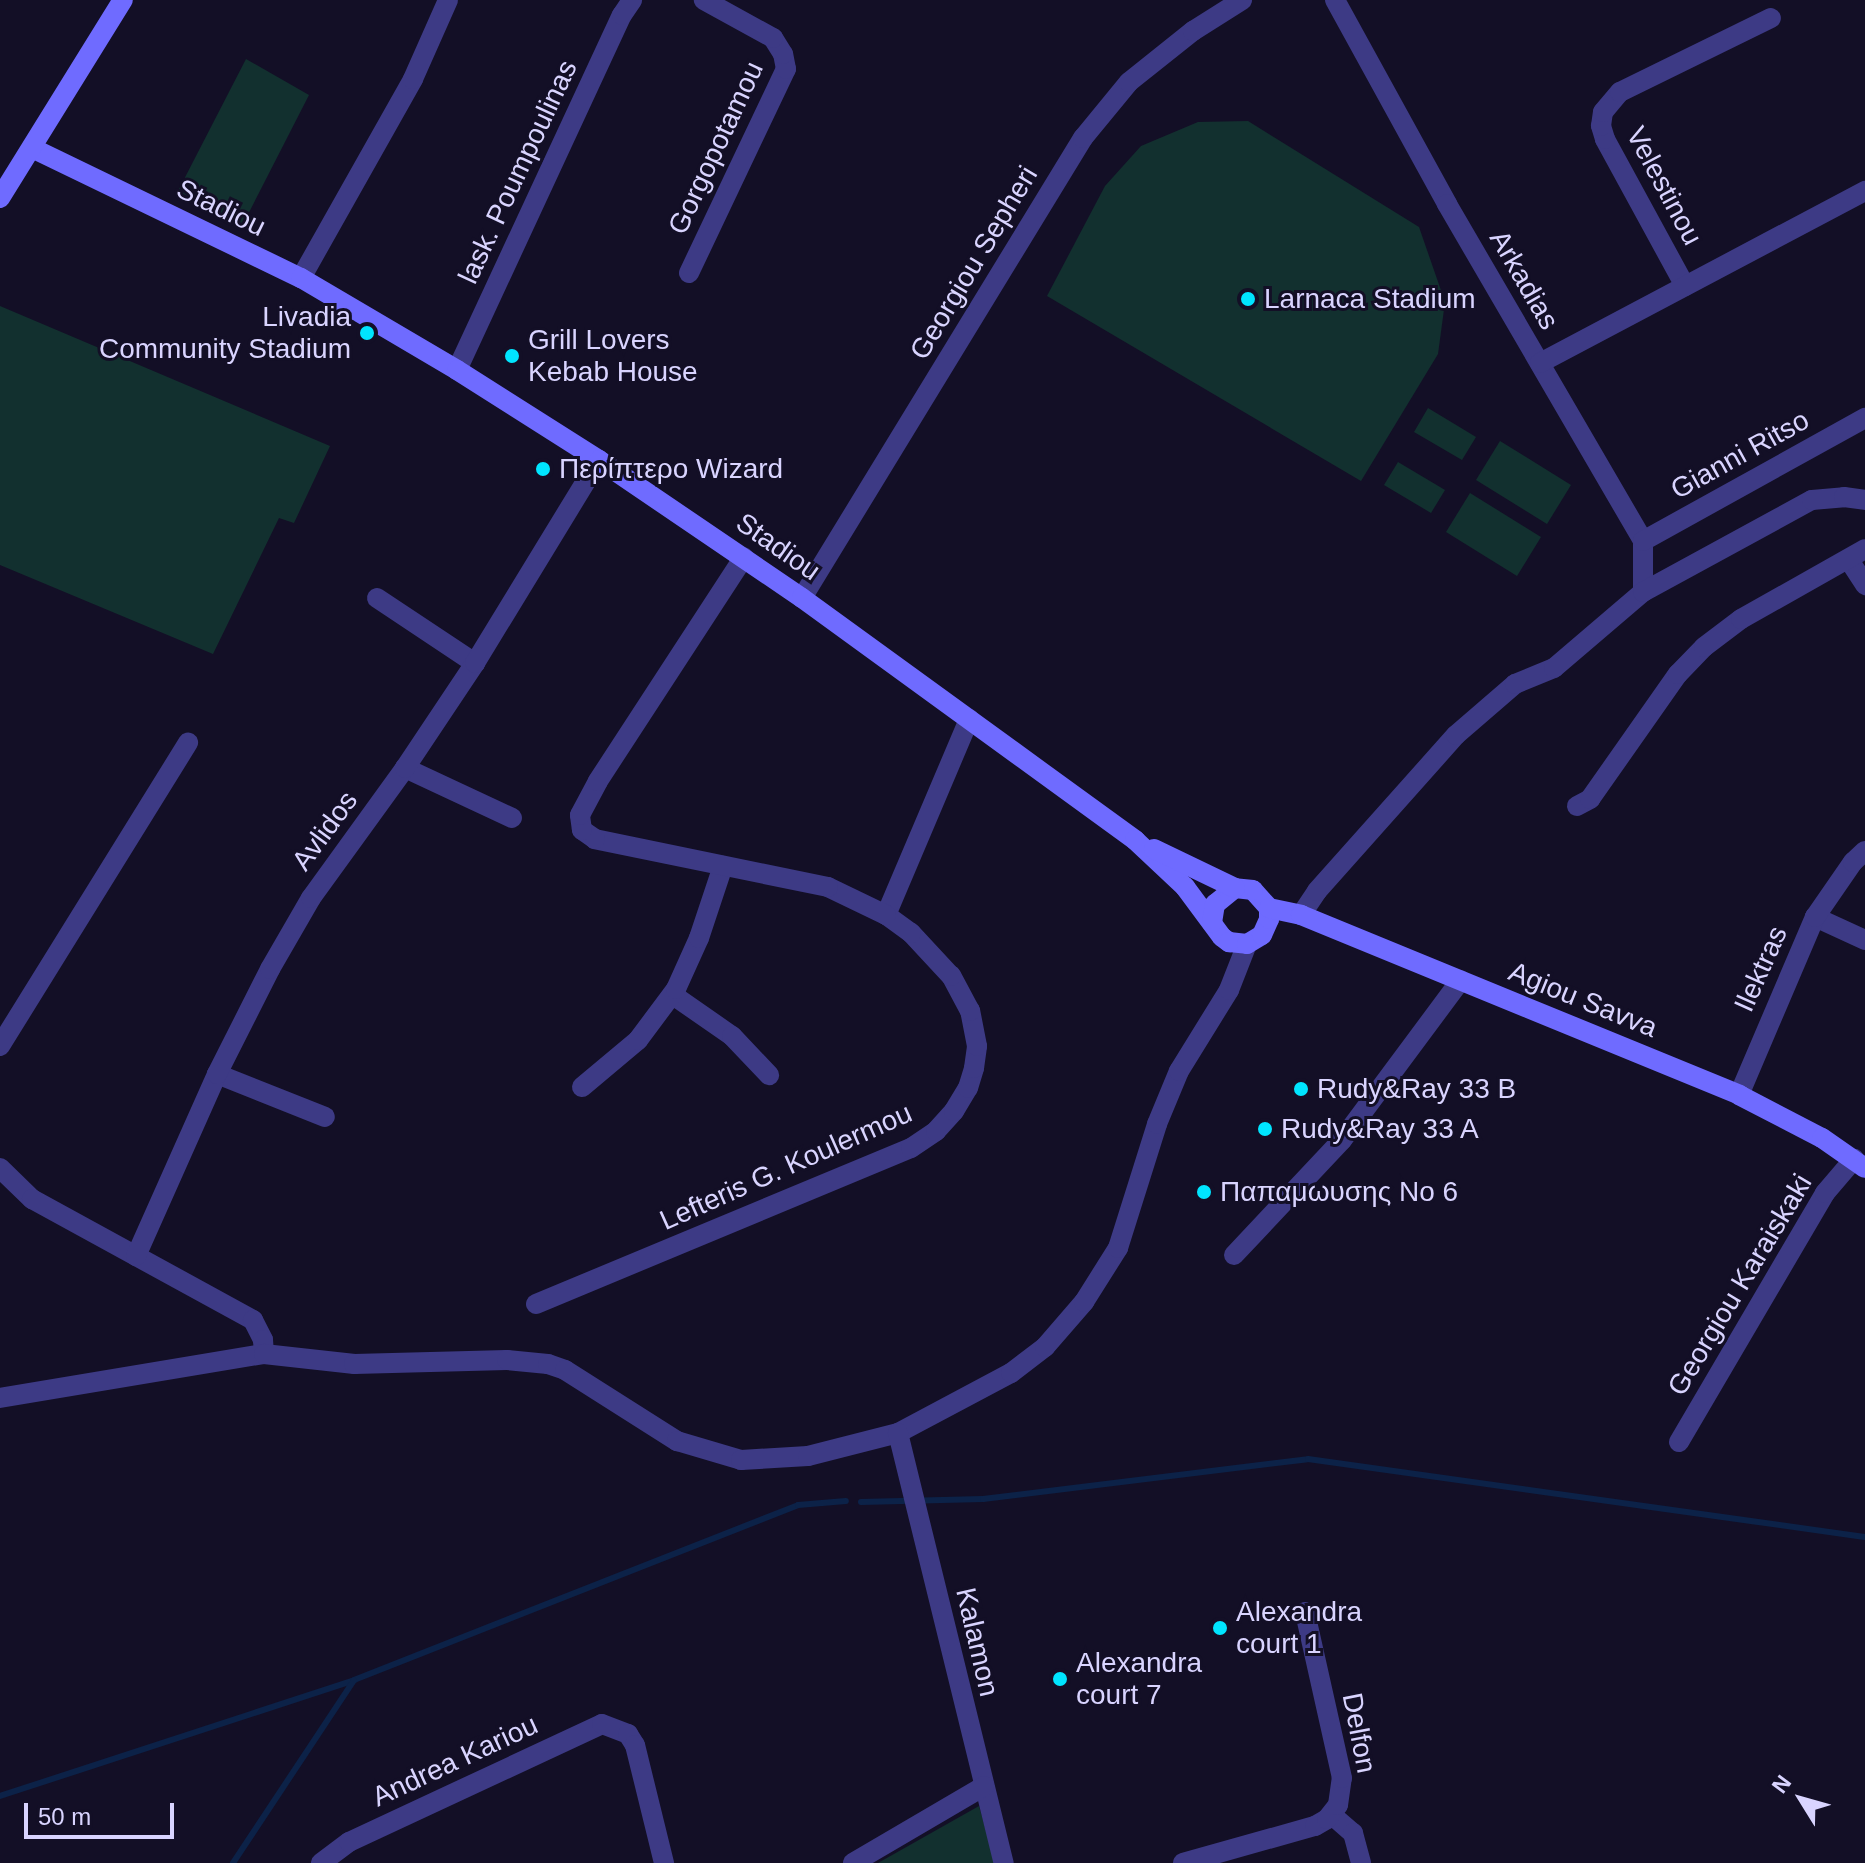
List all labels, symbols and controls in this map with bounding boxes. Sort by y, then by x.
street label: lask. Poumpoulinas [451,55,585,289]
street label: Gorgopotamou [661,56,771,240]
street label: Velestinou [1619,121,1709,251]
street label: Georgiou Sepheri [903,160,1045,366]
street label: Stadiou [171,172,271,244]
street label: Arkadias [1482,224,1566,336]
place label: Larnaca Stadium [1264,282,1476,316]
marker: Larnaca Stadium [1239,290,1257,308]
place label: Livadia Community Stadium [99,300,351,366]
place label: Grill Lovers Kebab House [528,323,698,389]
marker: Livadia Community Stadium [358,324,376,342]
marker: Grill Lovers Kebab House [503,347,521,365]
street label: Gianni Ritso [1665,403,1815,507]
place label: Περίπτερο Wizard [559,452,783,486]
marker: Περίπτερο Wizard [534,460,552,478]
street label: Stadiou [729,506,827,588]
street label: Avlidos [285,785,365,877]
street label: Ilektras [1727,921,1795,1017]
street label: Agiou Savva [1504,955,1662,1045]
place label: Rudy&Ray 33 B [1317,1072,1516,1106]
marker: Rudy&Ray 33 B [1292,1080,1310,1098]
street label: Lefteris G. Koulermou [655,1096,917,1238]
place label: Rudy&Ray 33 A [1281,1112,1480,1146]
marker: Rudy&Ray 33 A [1256,1120,1274,1138]
street label: Georgiou Karaiskaki [1661,1168,1819,1402]
place label: Παπαμωυσης No 6 [1220,1175,1458,1209]
marker: Παπαμωυσης No 6 [1195,1183,1213,1201]
street label: Kalamon [948,1584,1006,1700]
place label: Alexandra court 1 [1236,1595,1362,1661]
marker: Alexandra court 1 [1211,1619,1229,1637]
place label: Alexandra court 7 [1076,1646,1202,1712]
marker: Alexandra court 7 [1051,1670,1069,1688]
street label: Delfon [1335,1690,1383,1776]
street label: Andrea Kariou [367,1708,543,1814]
north arrow [1761,1759,1841,1839]
text: N [1767,1770,1796,1798]
scale bar [28,1787,178,1837]
text: 50 m [38,1803,91,1830]

